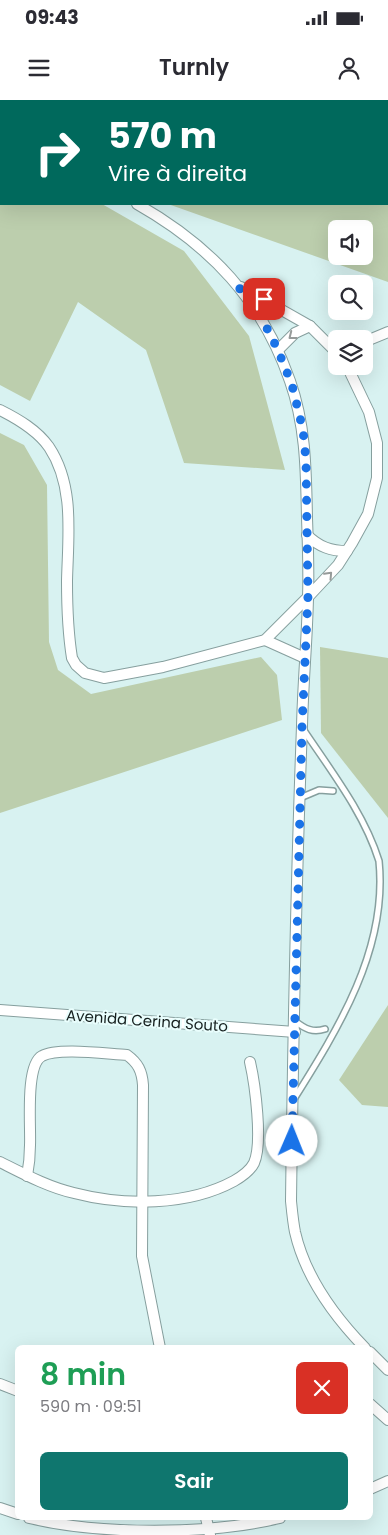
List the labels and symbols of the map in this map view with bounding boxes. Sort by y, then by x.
pin [243,278,285,320]
one-way arrow [289,331,298,340]
one-way arrow [323,571,332,580]
street label: Avenida Cerina Souto [65,1004,229,1037]
position arrow [265,1114,317,1166]

